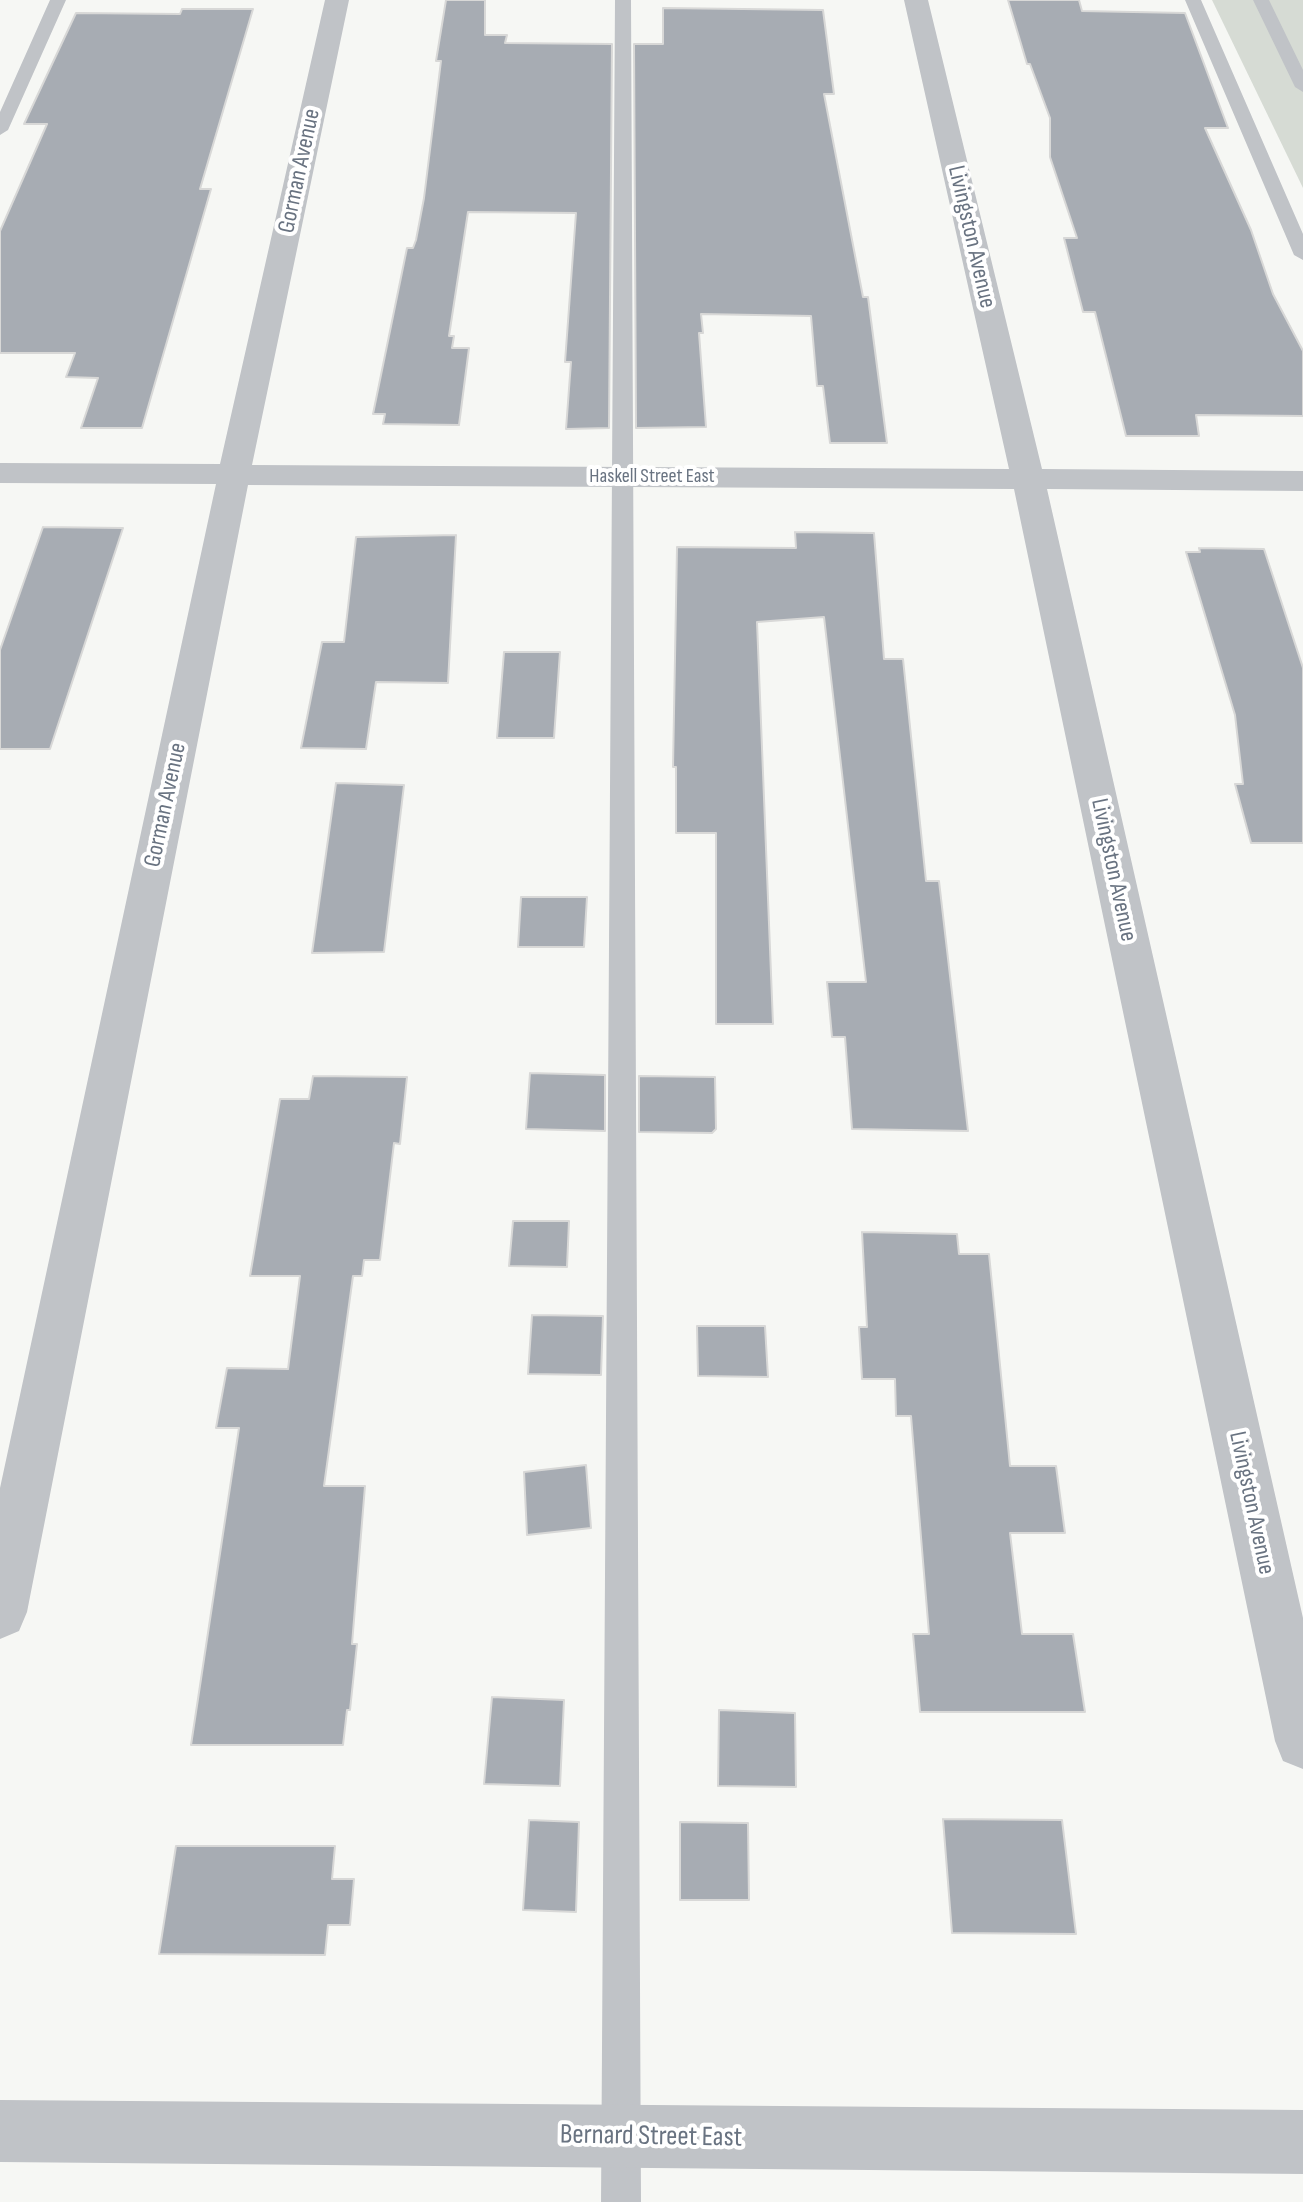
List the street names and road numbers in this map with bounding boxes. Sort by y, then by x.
street label: Gorman Avenue [273,106,327,236]
street label: Livingston Avenue [941,163,1001,311]
street label: Haskell Street East [589,465,715,489]
street label: Gorman Avenue [139,740,193,870]
street label: Livingston Avenue [1084,796,1142,944]
street label: Livingston Avenue [1222,1429,1280,1577]
street label: Bernard Street East [560,2119,742,2155]

